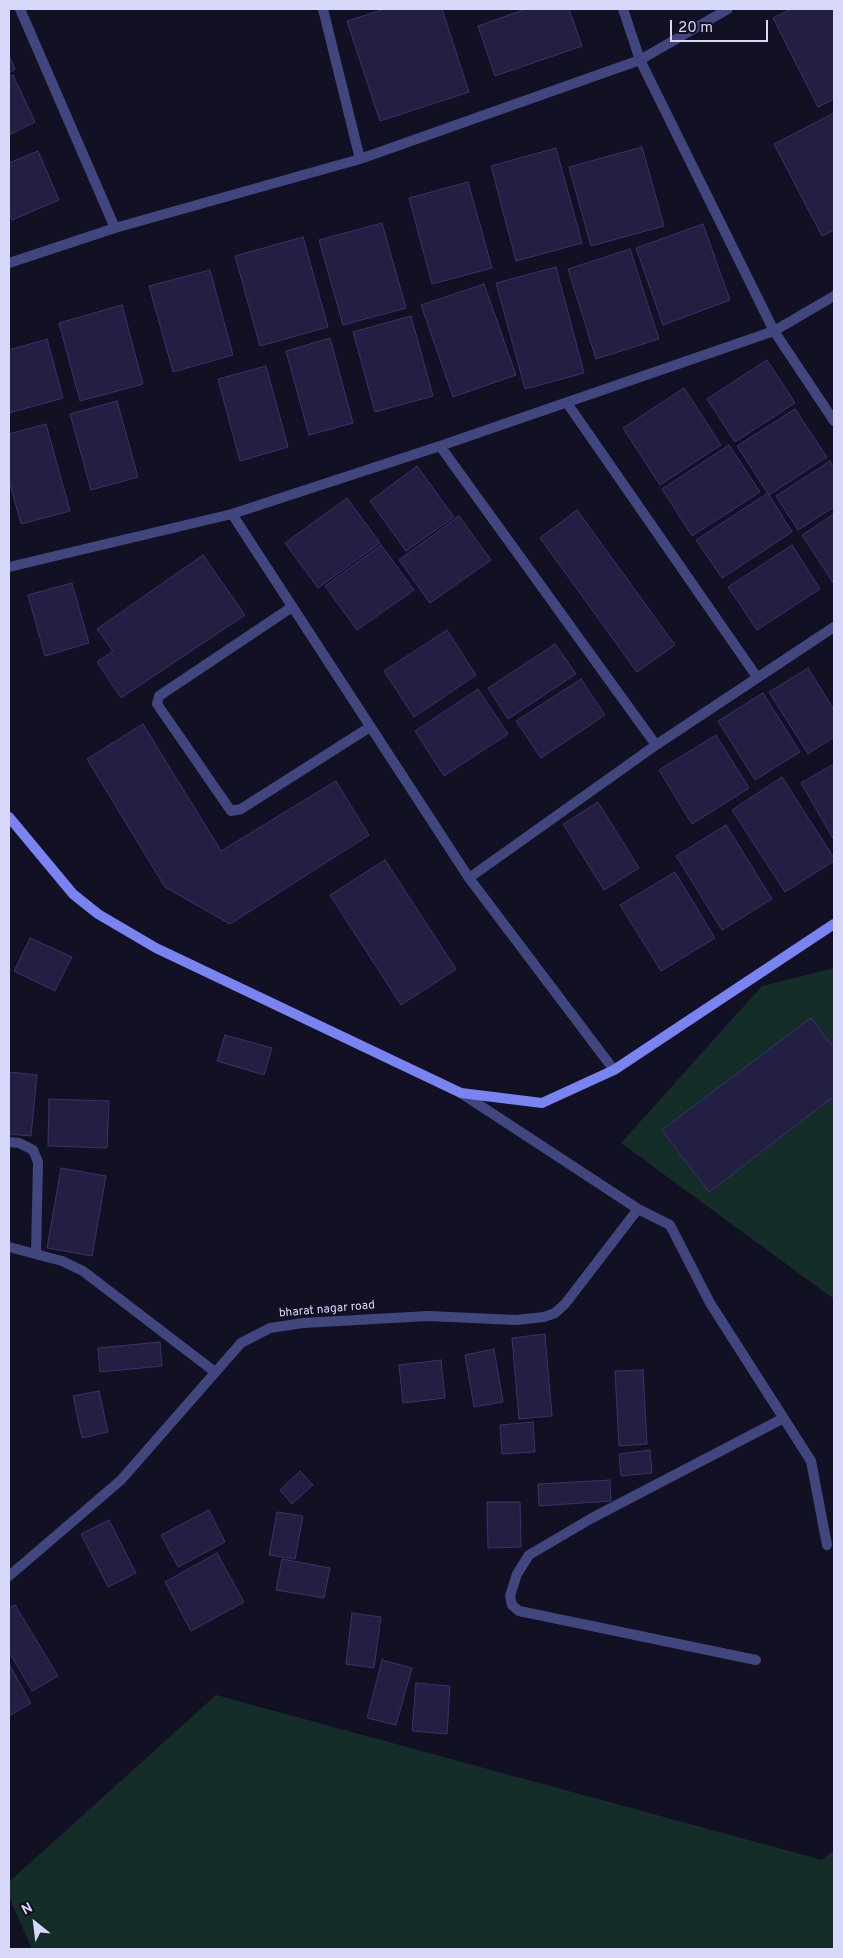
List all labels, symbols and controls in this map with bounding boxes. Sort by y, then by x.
scale bar [673,10,770,42]
text: 20 m [678,19,713,38]
street label: bharat nagar road [278,1299,376,1321]
north arrow [10,1898,60,1948]
text: N [19,1900,36,1919]

